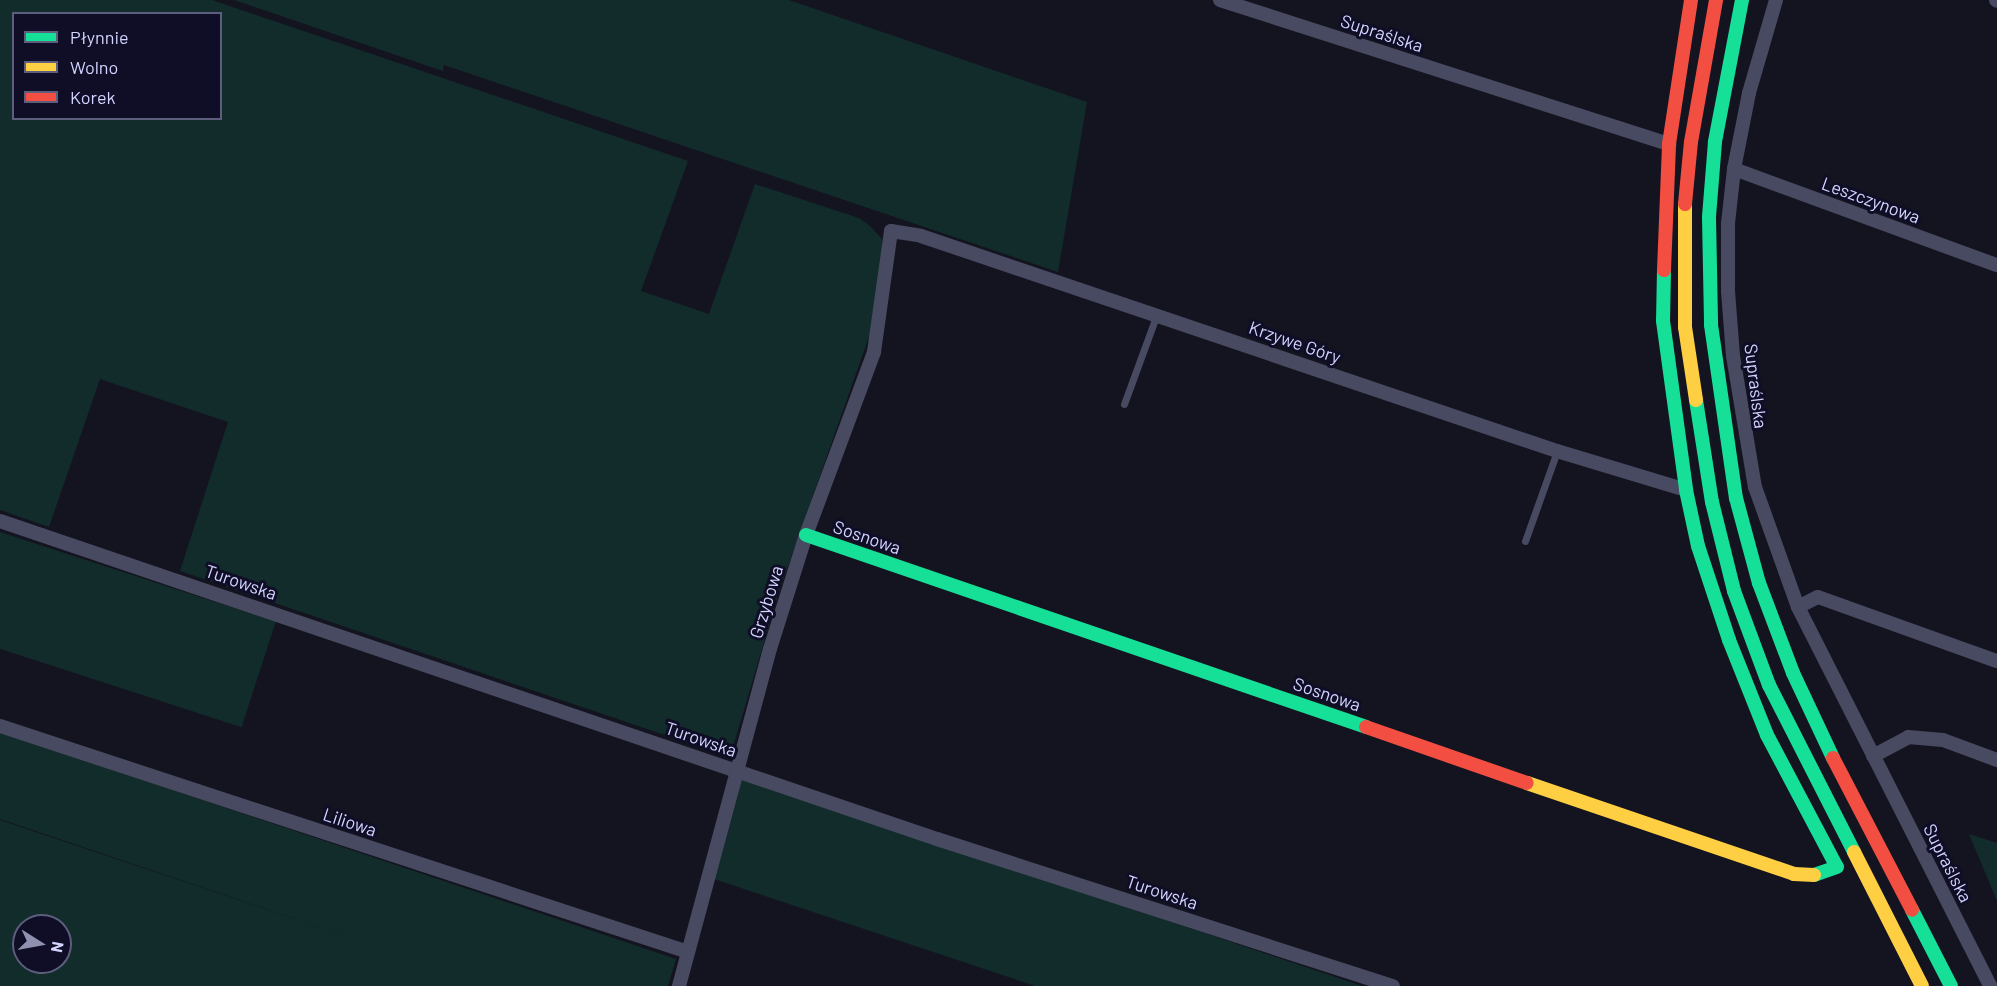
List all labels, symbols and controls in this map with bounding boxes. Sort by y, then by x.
street label: Supraślska [1338,10,1426,56]
legend [12,12,222,120]
text: Płynnie [70,26,129,48]
text: Wolno [70,56,118,78]
text: Korek [70,86,116,108]
street label: Leszczynowa [1819,172,1923,228]
street label: Krzywe Góry [1246,316,1344,368]
street label: Supraślska [1740,342,1772,430]
street label: Sosnowa [830,515,904,559]
street label: Turowska [202,560,280,604]
street label: Grzybowa [745,563,787,641]
street label: Sosnowa [1290,672,1364,716]
street label: Turowska [662,717,740,761]
street label: Liliowa [321,803,379,841]
street label: Supraślska [1919,820,1977,906]
street label: Turowska [1123,870,1201,914]
north arrow [12,914,72,974]
text: N [48,940,69,954]

